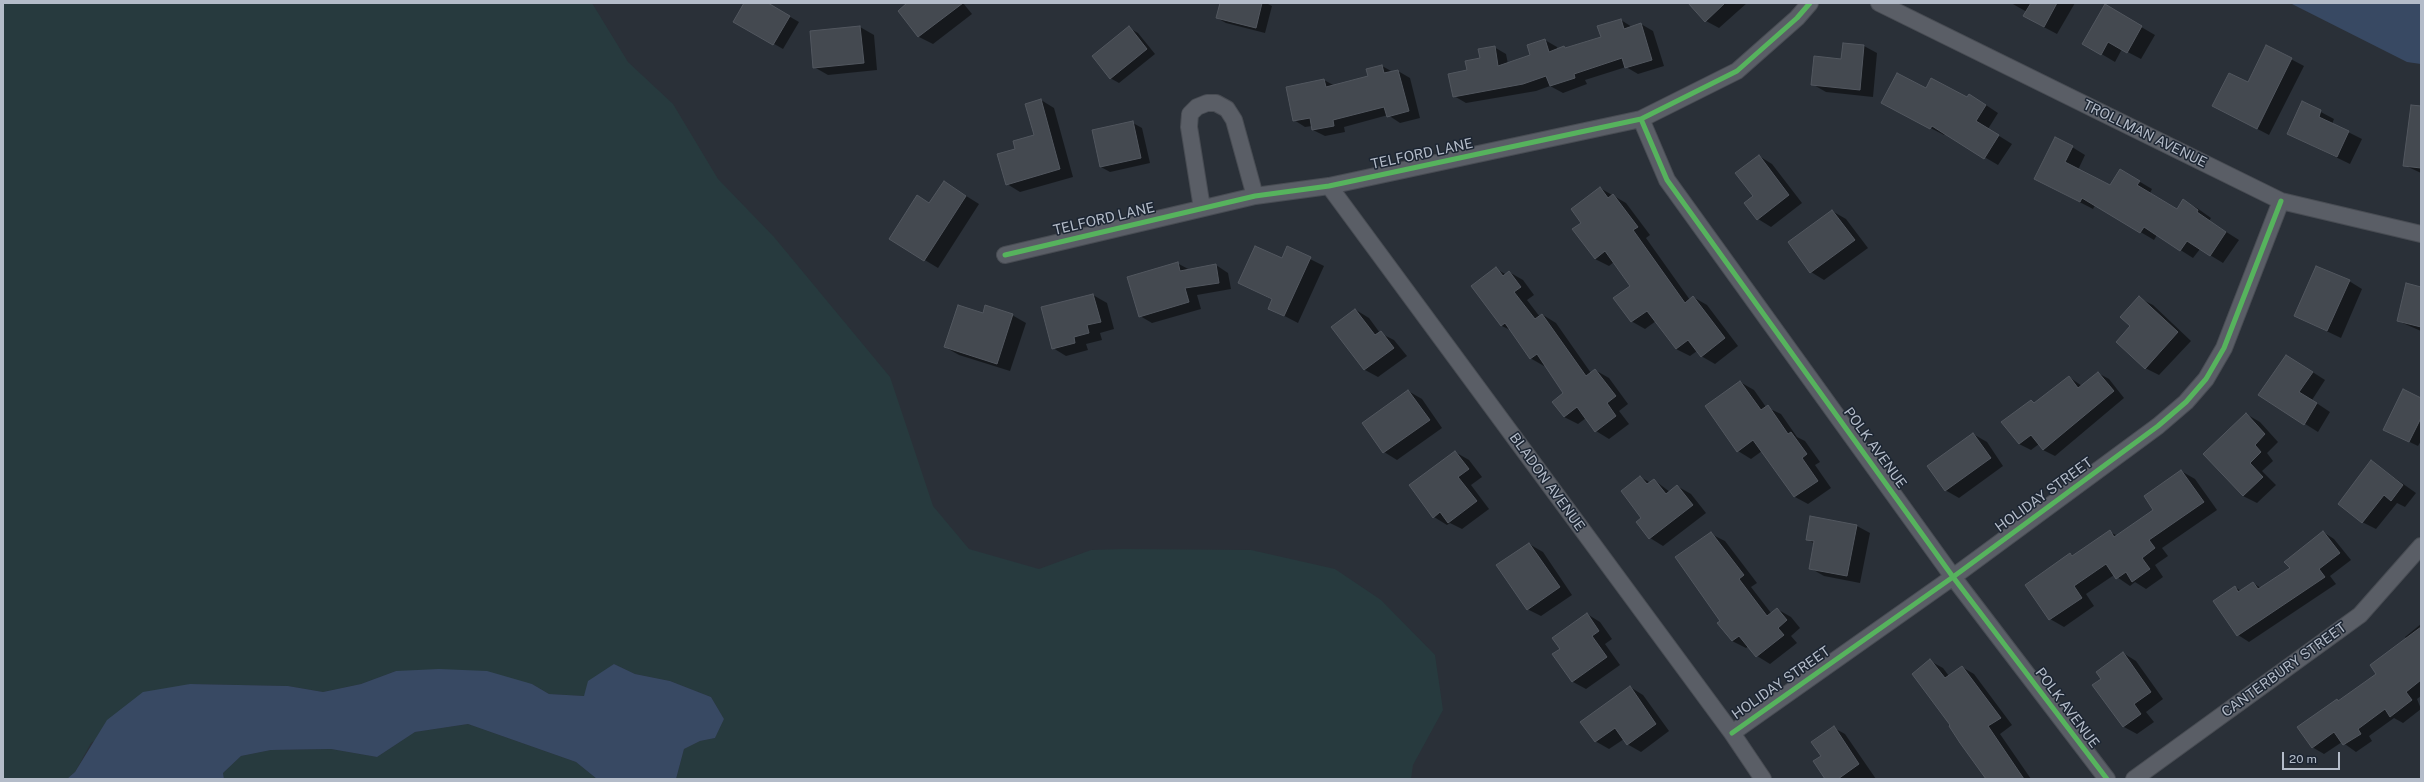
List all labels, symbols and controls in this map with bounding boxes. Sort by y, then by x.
street label: TROLLMAN AVENUE [2080,97,2210,171]
street label: TELFORD LANE [1369,135,1475,173]
street label: TELFORD LANE [1052,199,1156,239]
street label: POLK AVENUE [1840,404,1910,492]
street label: BLADON AVENUE [1506,430,1588,534]
street label: HOLIDAY STREET [1992,454,2096,536]
street label: CANTERBURY STREET [2218,619,2350,721]
street label: HOLIDAY STREET [1729,643,1833,723]
street label: POLK AVENUE [2031,665,2103,751]
scale bar [2284,744,2342,770]
text: 20 m [2289,752,2317,766]

